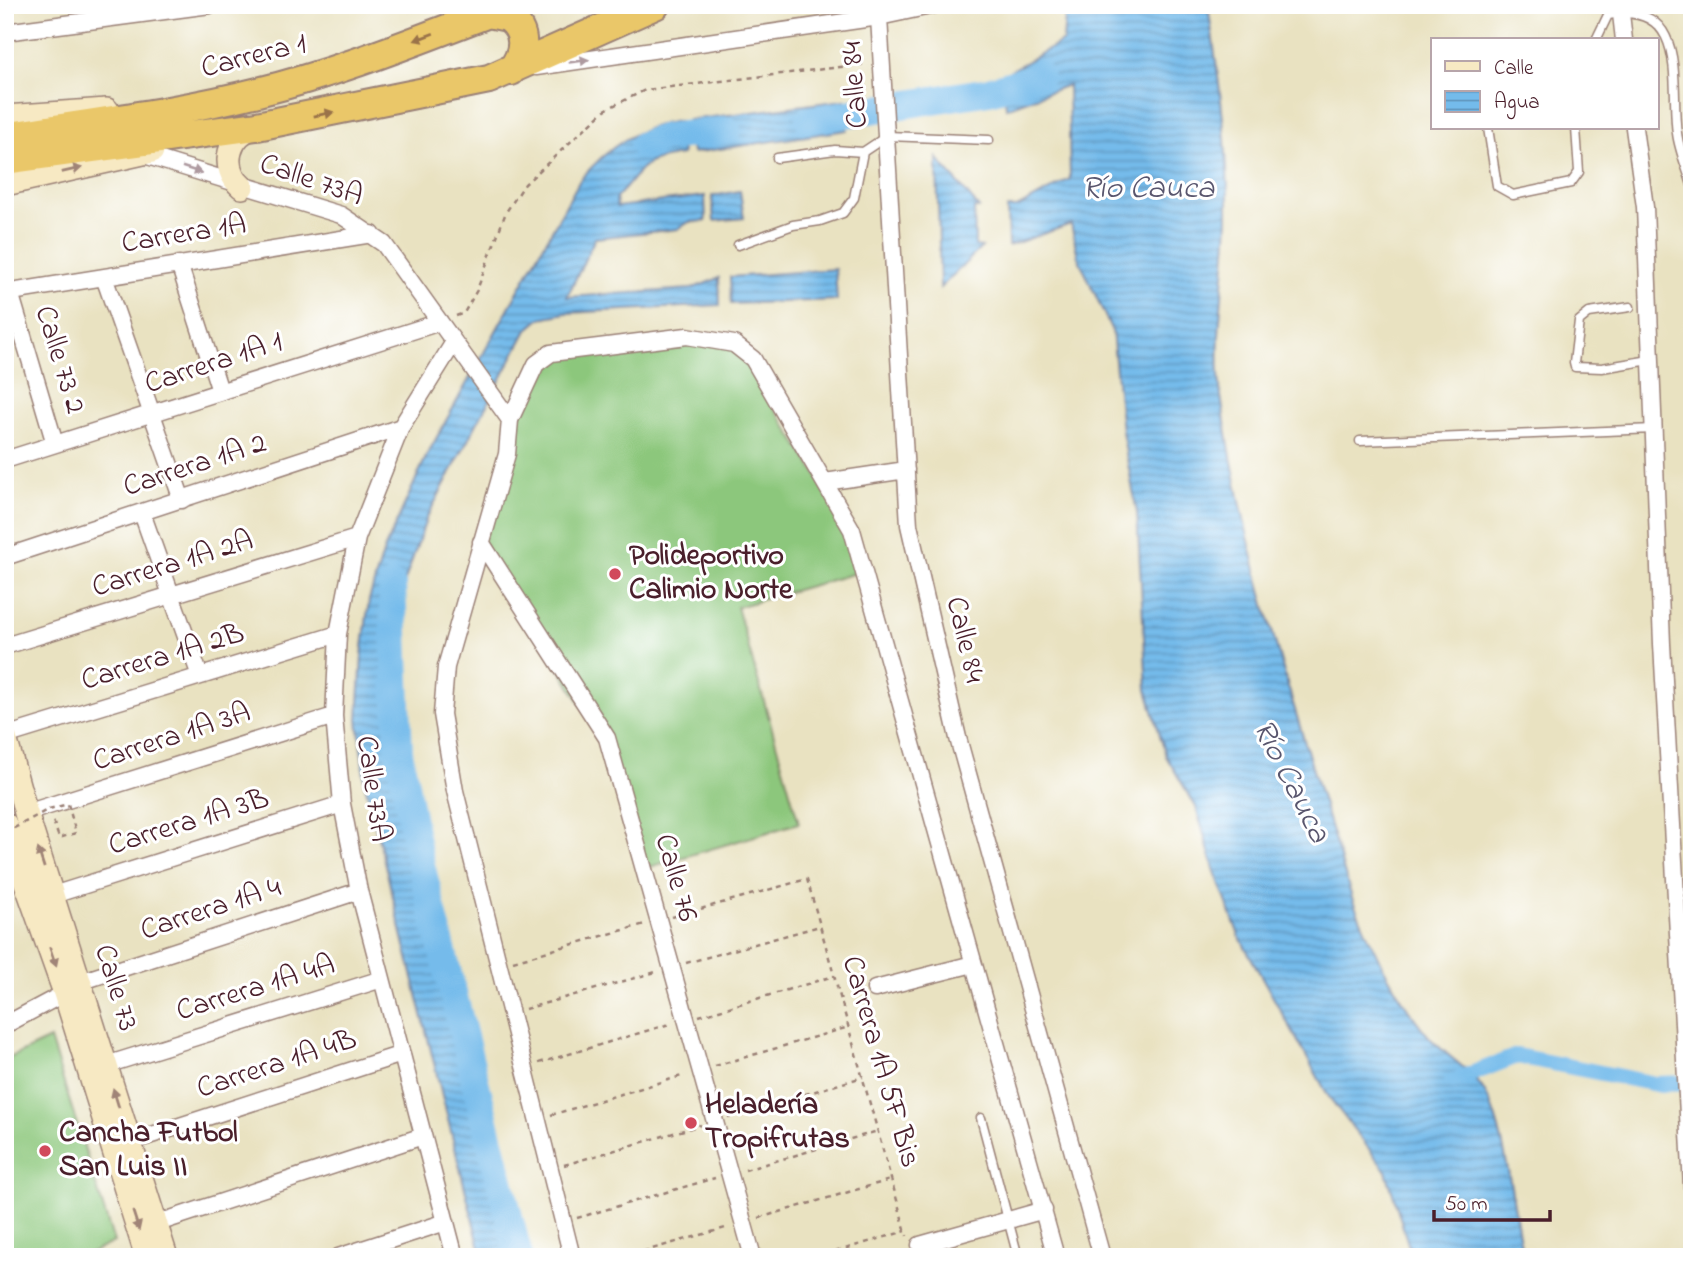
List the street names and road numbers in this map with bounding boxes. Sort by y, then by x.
street label: Carrera 1 [197,23,311,91]
street label: Calle 84 [831,40,881,130]
street label: Calle 73A [253,143,369,219]
street label: Carrera 1A [118,203,250,267]
street label: Calle 73 2 [22,301,96,420]
street label: Carrera 1A 1 [139,321,289,407]
street label: Carrera 1A 2 [118,422,272,510]
street label: Carrera 1A 2A [87,520,259,610]
street label: Calle 84 [933,593,995,687]
street label: Carrera 1A 2B [76,612,250,704]
street label: Carrera 1A 3A [87,692,257,784]
street label: Calle 73A [343,733,401,845]
street label: Carrera 1A 3B [103,778,275,868]
street label: Calle 76 [642,829,708,927]
street label: Carrera 1A 4 [135,867,287,953]
street label: Calle 73 [81,939,149,1037]
street label: Carrera 1A 4A [171,944,341,1034]
street label: Carrera 1A 5F Bis [829,951,931,1173]
street label: Carrera 1A 4B [191,1018,363,1112]

